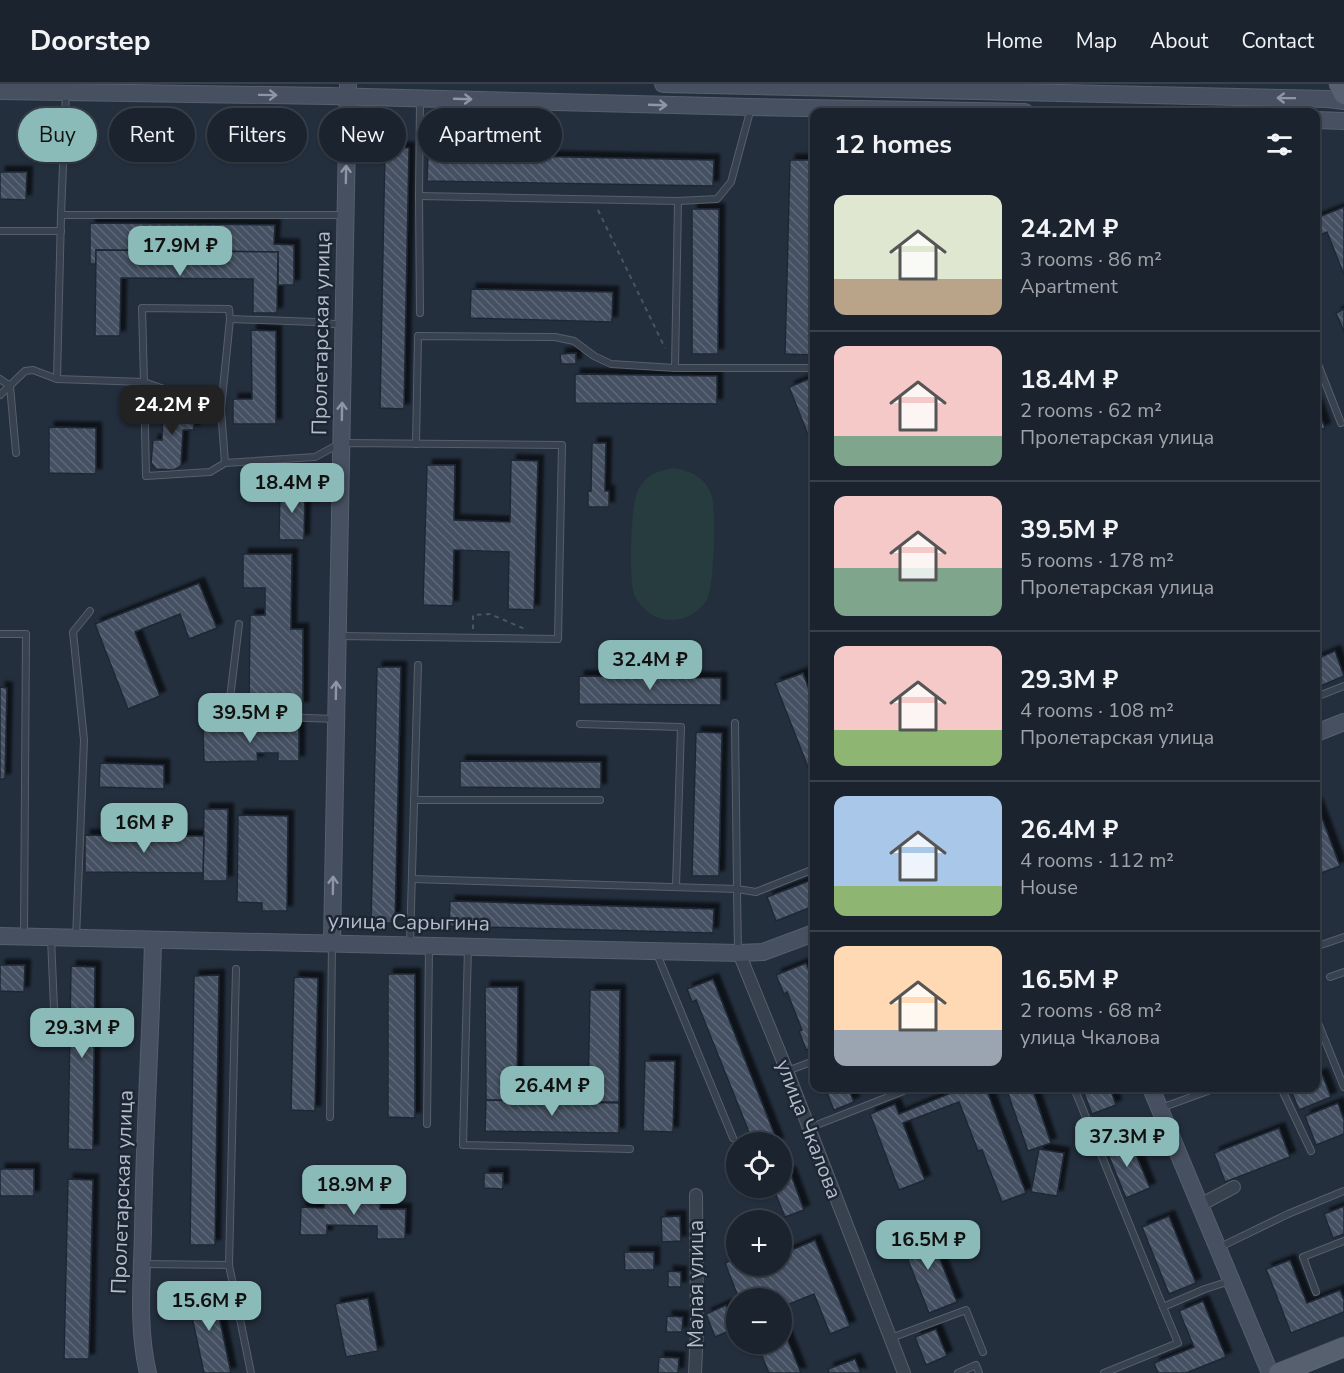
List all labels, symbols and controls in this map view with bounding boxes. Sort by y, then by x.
text: Doorstep [30,22,151,60]
text: Home [986,27,1043,55]
text: Map [1076,27,1117,55]
text: About [1150,27,1208,55]
text: Contact [1241,27,1314,55]
one-way arrow [258,89,278,101]
one-way arrow [453,93,473,105]
one-way arrow [1276,93,1296,104]
one-way arrow [648,99,668,110]
chip: Buy [18,108,97,162]
chip: Rent [109,108,195,162]
chip: Filters [207,108,307,162]
chip: New [319,108,406,162]
chip: Apartment [418,108,562,162]
text: 12 homes [834,127,952,162]
icon: filters [1263,128,1296,161]
one-way arrow [340,164,352,184]
text: 24.2M ₽ [1020,211,1118,246]
icon: home [882,219,954,291]
pin: 17.9M ₽ [125,226,235,277]
street label: Пролетарская улица [305,231,337,435]
text: 17.9M ₽ [142,232,218,259]
text: 3 rooms · 86 m² [1020,246,1162,273]
text: Apartment [1020,273,1118,300]
text: 18.4M ₽ [1020,362,1118,397]
icon: home [882,370,954,442]
pin: 24.2M ₽ [117,385,227,436]
text: 24.2M ₽ [134,391,210,418]
text: 2 rooms · 62 m² [1020,397,1162,424]
one-way arrow [336,401,348,421]
text: Пролетарская улица [1020,424,1214,451]
pin: 18.4M ₽ [237,463,347,514]
text: 18.4M ₽ [254,469,330,496]
text: 39.5M ₽ [1020,512,1118,547]
icon: home [882,520,954,592]
text: 5 rooms · 178 m² [1020,547,1174,574]
text: Пролетарская улица [1020,574,1214,601]
pin: 32.4M ₽ [595,640,705,691]
text: 32.4M ₽ [612,646,688,673]
text: 29.3M ₽ [1020,662,1118,697]
icon: home [882,670,954,742]
one-way arrow [331,680,342,700]
pin: 39.5M ₽ [195,693,305,744]
text: 4 rooms · 108 m² [1020,697,1174,724]
text: 39.5M ₽ [212,699,288,726]
text: Пролетарская улица [1020,724,1214,751]
pin: 16M ₽ [102,803,186,854]
text: 16M ₽ [115,809,173,836]
text: 26.4M ₽ [1020,812,1118,847]
icon: home [882,820,954,892]
text: 4 rooms · 112 m² [1020,847,1174,874]
text: House [1020,874,1078,901]
one-way arrow [327,875,339,895]
street label: улица Сарыгина [328,907,490,937]
text: 16.5M ₽ [1020,962,1118,997]
icon: home [882,970,954,1042]
text: 2 rooms · 68 m² [1020,997,1162,1024]
pin: 29.3M ₽ [27,1008,137,1059]
text: 29.3M ₽ [44,1014,120,1041]
text: улица Чкалова [1020,1024,1160,1051]
street label: улица Чкалова [770,1055,848,1203]
pin: 26.4M ₽ [497,1066,607,1117]
text: 26.4M ₽ [514,1072,590,1099]
street label: Пролетарская улица [104,1090,140,1294]
pin: 37.3M ₽ [1072,1117,1182,1168]
text: 37.3M ₽ [1089,1123,1165,1150]
map controls [726,1132,792,1354]
button: locate [726,1132,792,1198]
pin: 18.9M ₽ [299,1165,409,1216]
text: 18.9M ₽ [316,1171,392,1198]
button: + [726,1210,792,1276]
street label: Малая улица [682,1220,710,1348]
pin: 16.5M ₽ [873,1220,983,1271]
text: 16.5M ₽ [890,1226,966,1253]
pin: 15.6M ₽ [154,1281,264,1332]
text: 15.6M ₽ [171,1287,247,1314]
button: − [726,1288,792,1354]

